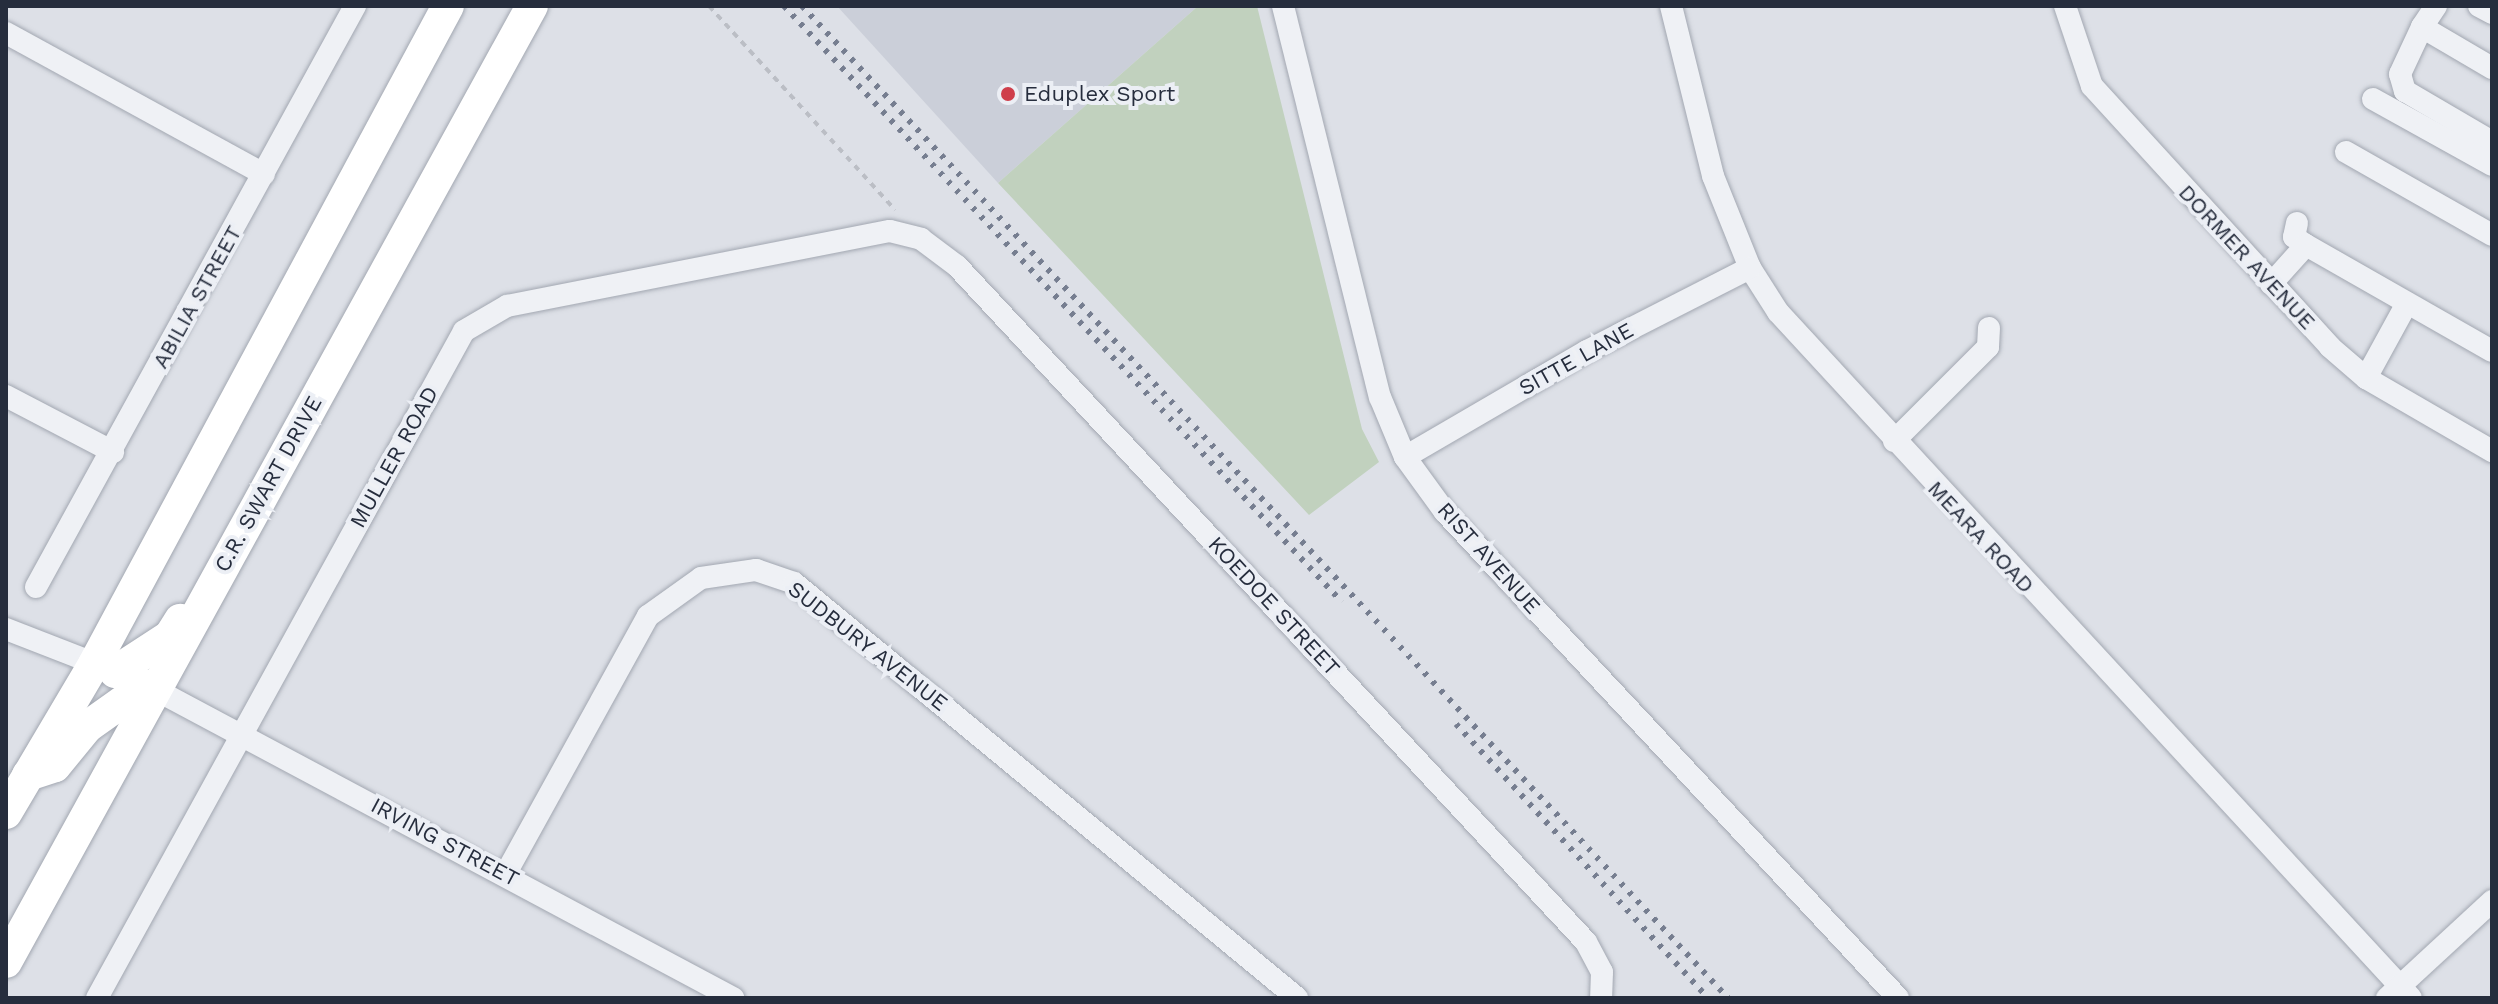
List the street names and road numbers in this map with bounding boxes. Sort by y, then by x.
street label: DORMER AVENUE [2173,179,2321,335]
street label: ABILIA STREET [147,221,247,373]
street label: SITTE LANE [1514,317,1638,401]
street label: MULLER ROAD [344,382,444,532]
street label: C.R. SWART DRIVE [209,391,327,577]
street label: MEARA ROAD [1922,475,2040,599]
street label: RIST AVENUE [1431,496,1547,620]
street label: KOEDOE STREET [1203,531,1345,681]
street label: SUDBURY AVENUE [782,575,954,717]
street label: IRVING STREET [366,792,524,892]

